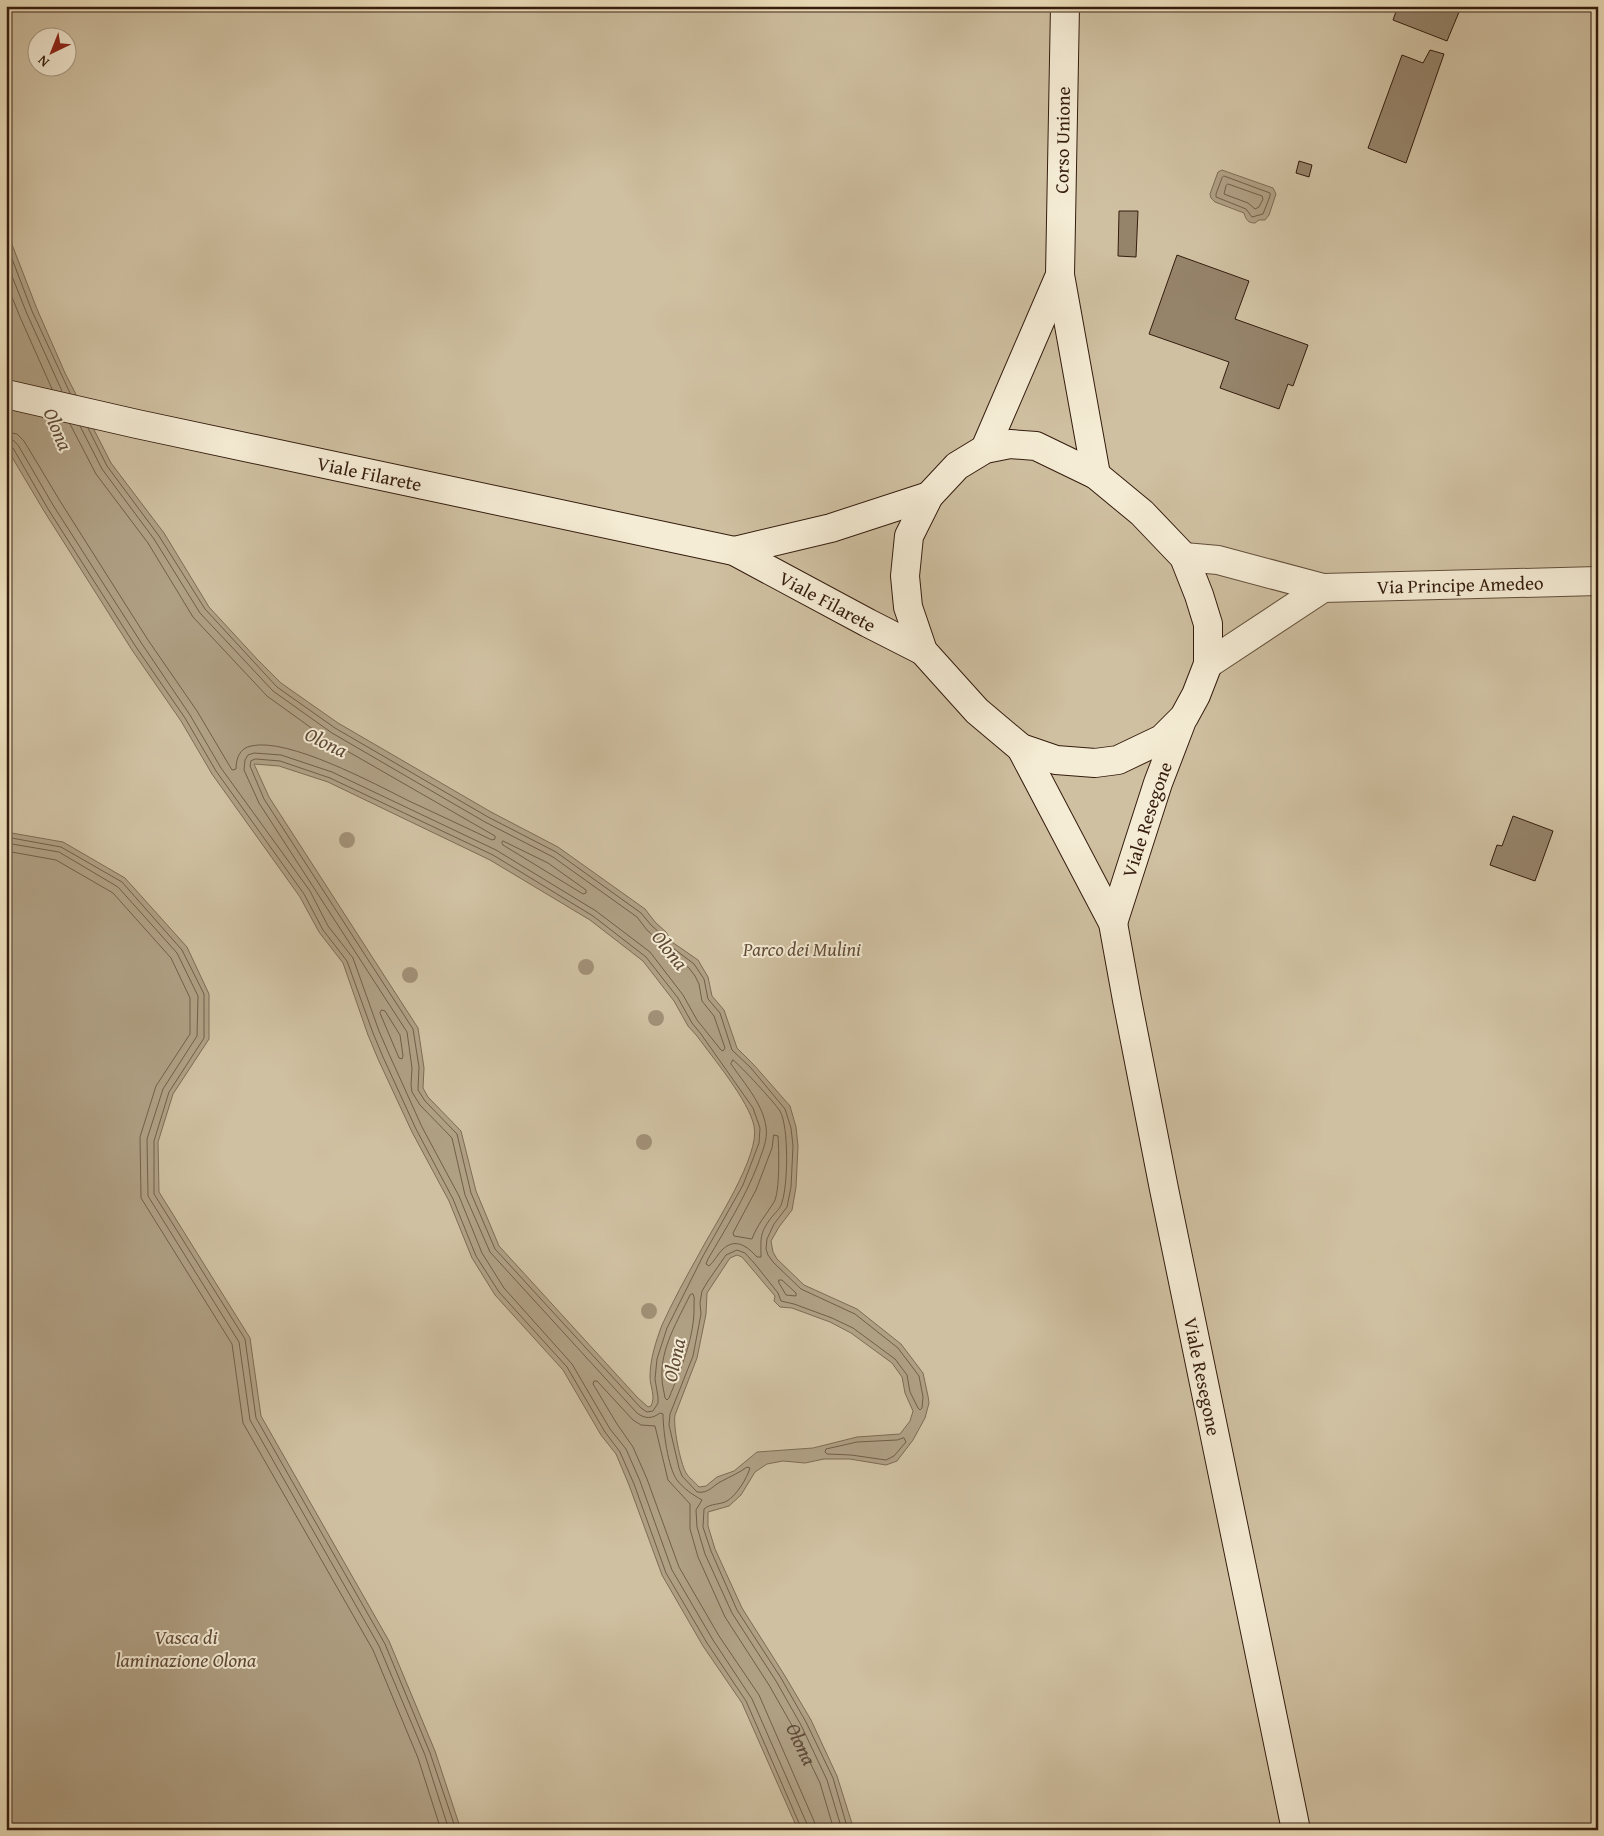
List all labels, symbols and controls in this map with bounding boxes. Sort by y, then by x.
north arrow [28,28,78,78]
text: N [32,51,53,72]
street label: Corso Unione [1047,86,1077,194]
water label: Olona [37,403,81,455]
street label: Viale Filarete [315,449,424,498]
street label: Viale Filarete [774,564,881,639]
street label: Via Principe Amedeo [1376,568,1544,601]
water label: Olona [300,719,353,765]
street label: Viale Resegone [1115,757,1179,881]
water label: Olona [645,923,696,976]
park label: Parco dei Mulini [742,935,861,963]
street label: Viale Resegone [1177,1315,1228,1438]
water label: Olona [655,1335,692,1384]
water label: Vasca di laminazione Olona [116,1622,257,1674]
water label: Olona [779,1718,825,1771]

